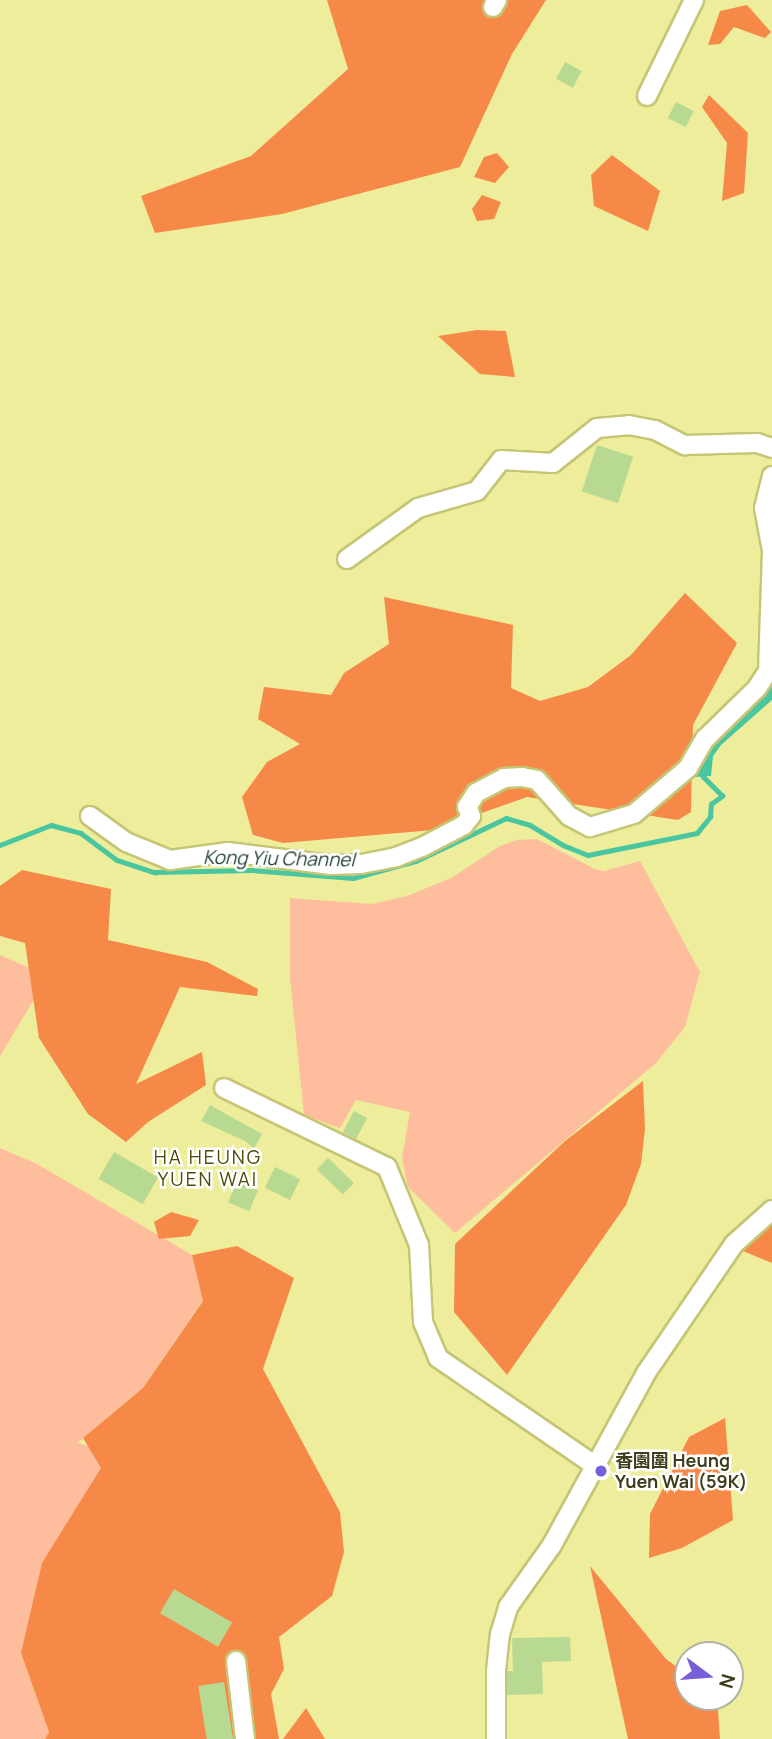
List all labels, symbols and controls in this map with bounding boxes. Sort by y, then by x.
water label: Kong Yiu Channel [203,846,355,872]
district label: HA HEUNG YUEN WAI [155,1147,261,1191]
place label: 香園圍 Heung Yuen Wai (59K) [615,1450,747,1492]
marker: 香園圍 Heung Yuen Wai (59K) [593,1463,609,1479]
north arrow [674,1641,744,1711]
text: N [713,1671,742,1691]

